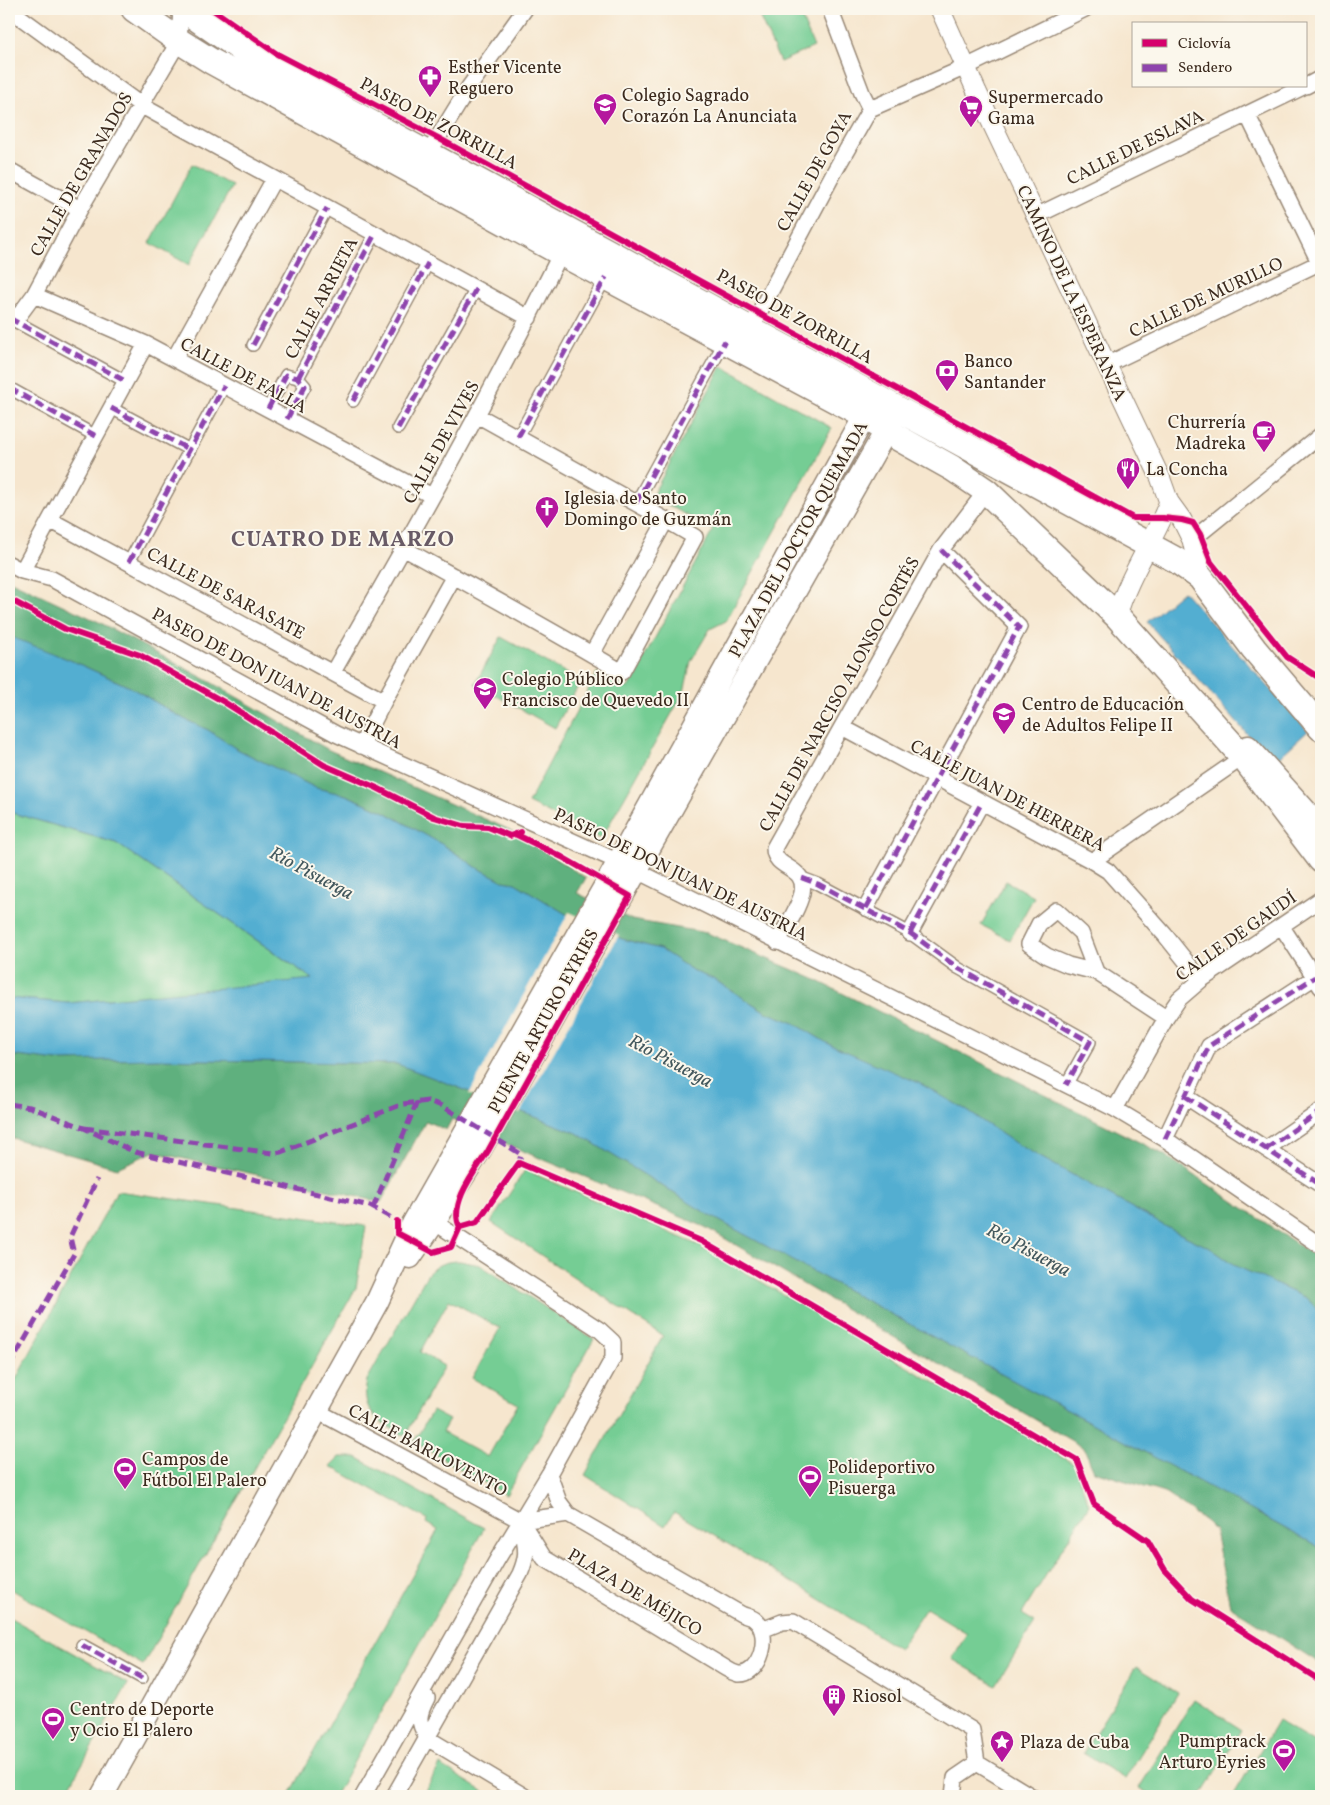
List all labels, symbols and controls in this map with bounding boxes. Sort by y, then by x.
legend [1132,22,1308,88]
text: Ciclovía [1178,34,1231,55]
place label: Esther Vicente Reguero [448,56,562,102]
text: Sendero [1178,58,1232,79]
pharmacy icon: Esther Vicente Reguero [417,64,443,98]
street label: PASEO DE ZORRILLA [355,72,522,177]
place label: Colegio Sagrado Corazón La Anunciata [622,84,797,130]
place label: Supermercado Gama [988,86,1103,132]
street label: CALLE DE GRANADOS [25,88,140,262]
school or university icon: Colegio Sagrado Corazón La Anunciata [592,92,618,126]
supermarket icon: Supermercado Gama [958,94,984,128]
street label: CALLE DE ESLAVA [1063,104,1209,192]
street label: CALLE DE GOYA [772,106,859,237]
street label: CAMINO DE LA ESPERANZA [1010,182,1132,406]
street label: CALLE ARRIETA [280,233,365,364]
street label: CALLE DE MURILLO [1126,252,1288,345]
street label: PASEO DE ZORRILLA [711,264,877,371]
street label: CALLE DE FALLA [175,332,312,421]
place label: Banco Santander [964,350,1046,396]
bank icon: Banco Santander [934,358,960,392]
street label: CALLE DE VIVES [398,377,487,509]
place label: Churrería Madreka [1168,411,1246,457]
street label: PLAZA DEL DOCTOR QUEMADA [724,417,875,663]
cafe icon: Churrería Madreka [1251,419,1277,453]
restaurant icon: La Concha [1115,456,1141,490]
place label: La Concha [1146,458,1228,483]
place label: Iglesia de Santo Domingo de Guzmán [564,487,732,533]
church icon: Iglesia de Santo Domingo de Guzmán [534,495,560,529]
district label: CUATRO DE MARZO [231,525,455,556]
street label: CALLE DE SARASATE [142,542,309,647]
street label: CALLE DE NARCISO ALONSO CORTÉS [754,552,927,837]
street label: PASEO DE DON JUAN DE AUSTRIA [147,603,406,756]
place label: Colegio Público Francisco de Quevedo II [502,668,689,714]
school or university icon: Colegio Público Francisco de Quevedo II [472,676,498,710]
place label: Centro de Educación de Adultos Felipe II [1022,693,1185,739]
school or university icon: Centro de Educación de Adultos Felipe II [991,701,1017,735]
street label: CALLE JUAN DE HERRERA [905,734,1110,859]
street label: PASEO DE DON JUAN DE AUSTRIA [549,803,812,948]
water label: Río Pisuerga [264,841,358,907]
street label: CALLE DE GAUDÍ [1171,886,1302,988]
street label: PUENTE ARTURO EYRIES [483,925,606,1119]
water label: Río Pisuerga [623,1029,717,1095]
water label: Río Pisuerga [981,1218,1075,1284]
street label: CALLE BARLOVENTO [343,1399,511,1504]
place label: Campos de Fútbol El Palero [142,1448,267,1494]
sports icon: Campos de Fútbol El Palero [112,1456,138,1490]
place label: Polideportivo Pisuerga [828,1456,935,1502]
sports icon: Polideportivo Pisuerga [797,1464,823,1498]
street label: PLAZA DE MÉJICO [562,1543,706,1643]
building icon: Riosol [821,1683,847,1717]
place label: Riosol [852,1685,902,1710]
place label: Centro de Deporte y Ocio El Palero [70,1698,214,1744]
sports icon: Centro de Deporte y Ocio El Palero [40,1706,66,1740]
place icon: Plaza de Cuba [989,1729,1015,1763]
place label: Pumptrack Arturo Eyries [1159,1730,1266,1776]
place label: Plaza de Cuba [1020,1731,1129,1756]
sports icon: Pumptrack Arturo Eyries [1271,1738,1297,1772]

